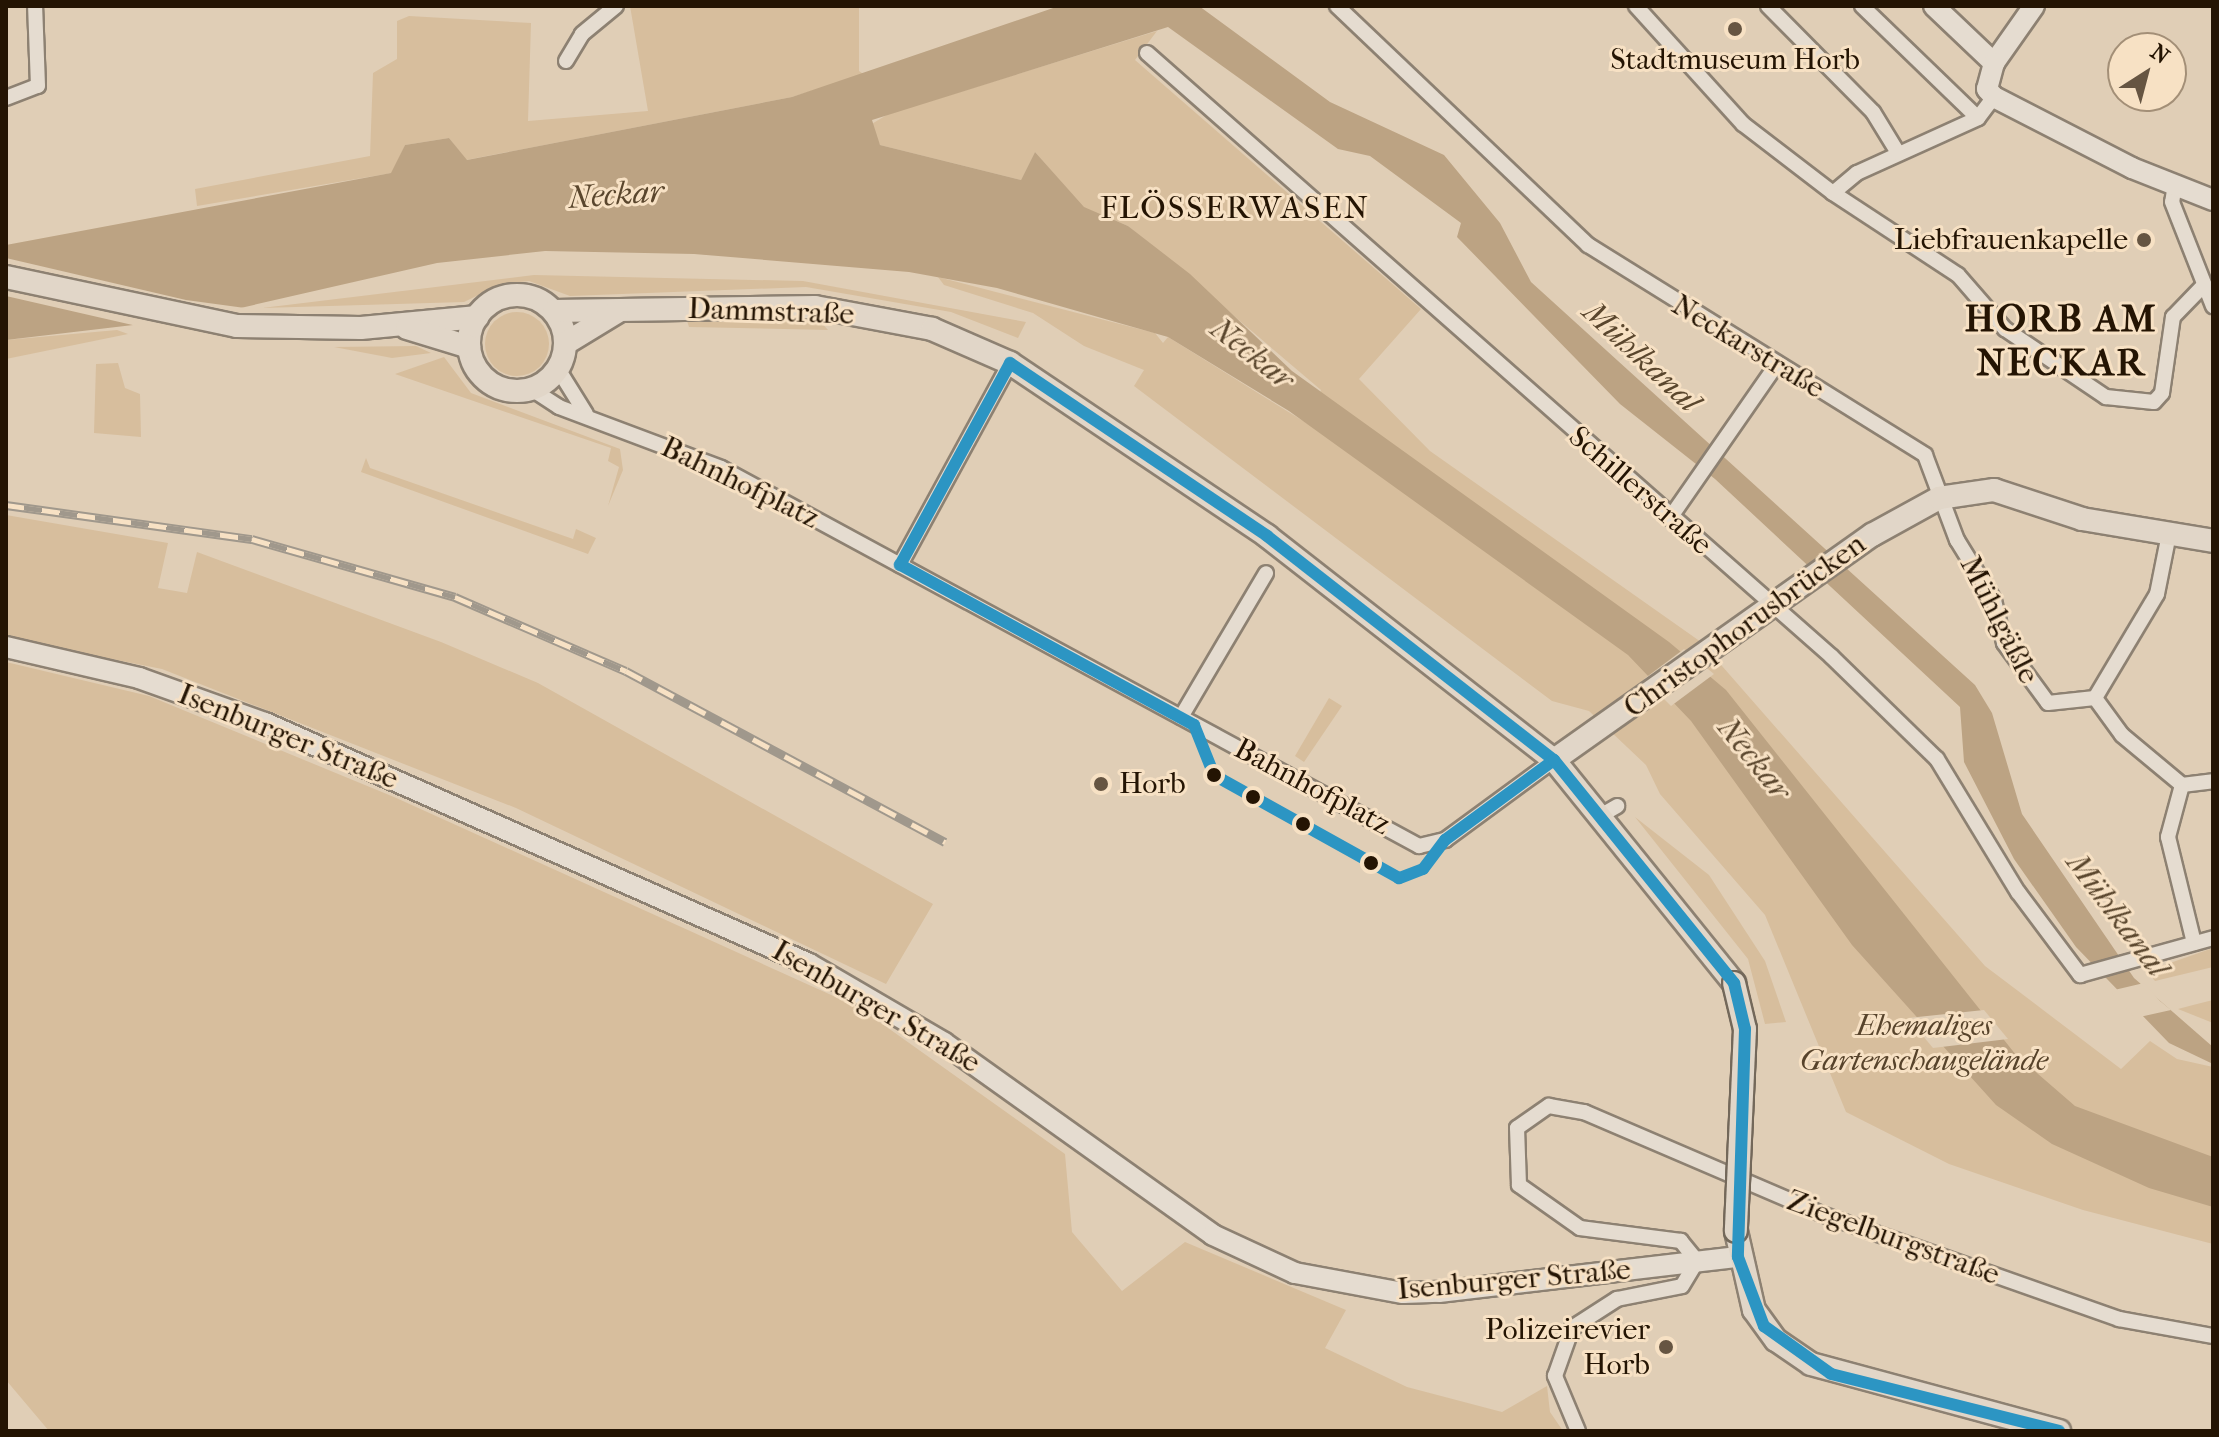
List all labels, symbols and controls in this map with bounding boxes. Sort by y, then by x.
marker: Stadtmuseum Horb [1726,20,1744,38]
north arrow [2107,32,2187,112]
text: N [2146,39,2174,70]
place label: Stadtmuseum Horb [1610,42,1860,78]
water label: Neckar [567,173,665,217]
district label: FLÖSSERWASEN [1100,189,1370,227]
place label: Liebfrauenkapelle [1894,222,2128,258]
marker: Liebfrauenkapelle [2135,231,2153,249]
street label: Neckarstraße [1665,287,1831,407]
street label: Dammstraße [687,291,855,333]
water label: Mühlkanal [1575,293,1707,421]
district label: HORB AM NECKAR [1964,296,2158,386]
water label: Neckar [1203,309,1301,399]
street label: Schillerstraße [1561,419,1719,563]
street label: Bahnhofplatz [655,429,825,537]
street label: Christophorusbrücken [1617,526,1873,726]
street label: Mühlgäßle [1952,550,2046,690]
street label: Isenburger Straße [173,676,403,798]
water label: Neckar [1709,710,1799,808]
street label: Bahnhofplatz [1228,731,1396,843]
place label: Horb [1119,766,1186,802]
unlabelled marker [1206,767,1222,783]
marker: Horb [1090,773,1112,795]
unlabelled marker [1245,789,1261,805]
unlabelled marker [1295,816,1311,832]
water label: Mühlkanal [2058,845,2176,985]
unlabelled marker [1363,855,1379,871]
street label: Isenburger Straße [766,933,986,1081]
park label: Ehemaliges Gartenschaugelände [1800,1008,2048,1078]
street label: Ziegelburgstraße [1782,1183,2004,1293]
street label: Isenburger Straße [1396,1252,1632,1308]
place label: Polizeirevier Horb [1485,1312,1650,1382]
marker: Polizeirevier Horb [1657,1338,1675,1356]

